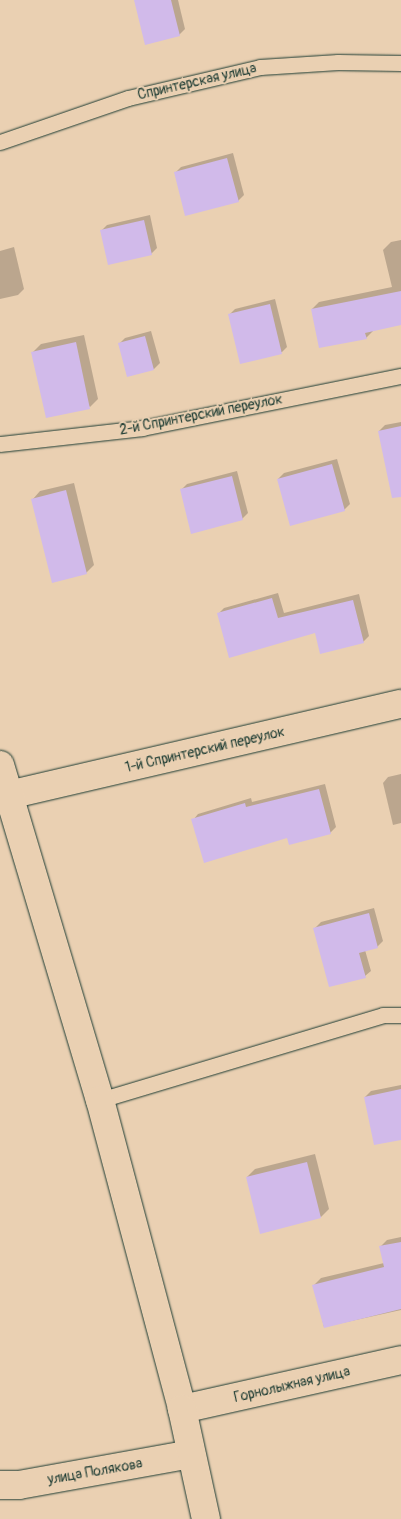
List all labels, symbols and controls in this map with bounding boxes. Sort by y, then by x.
street label: Спринтерская улица [136,60,258,104]
street label: 2-й Спринтерский переулок [118,391,284,439]
street label: 1-й Спринтерский переулок [124,723,286,777]
street label: Горнолыжная улица [232,1363,352,1407]
street label: улица Полякова [46,1455,144,1489]

